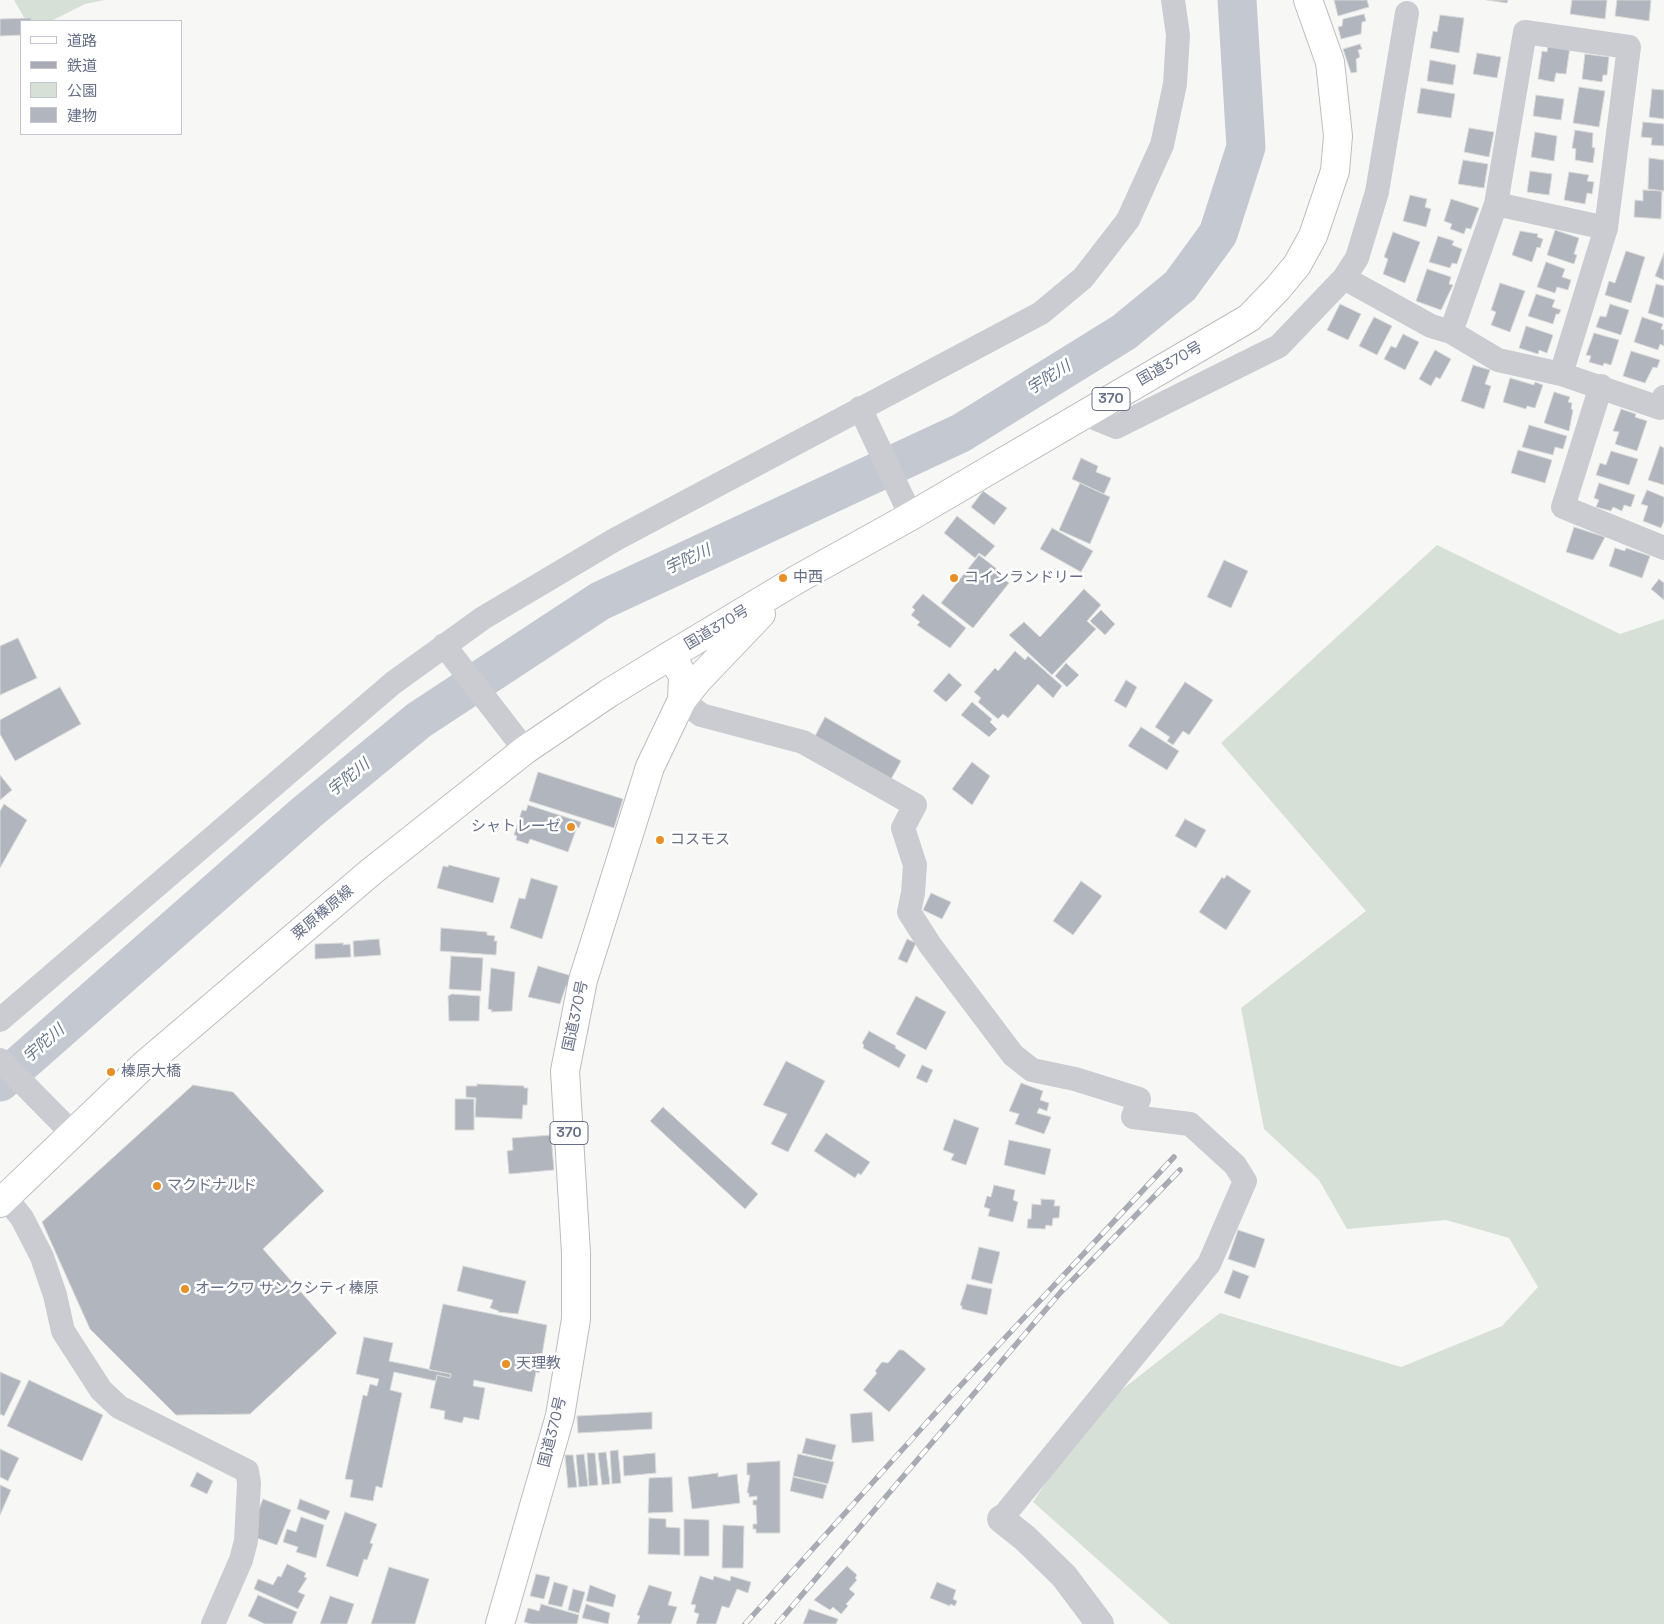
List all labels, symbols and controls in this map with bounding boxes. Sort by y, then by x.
legend [20,20,182,135]
text: 道路 [67,31,97,50]
text: 鉄道 [67,56,97,75]
text: 公園 [67,81,97,100]
text: 建物 [67,106,97,125]
street label: 国道370号 [1134,338,1206,390]
water label: 宇陀川 [1024,357,1074,399]
road number: 370 [1092,388,1130,410]
water label: 宇陀川 [662,541,714,579]
place label: 中西 [793,569,823,587]
place label: コインランドリー [964,569,1084,587]
marker: 中西 [777,572,789,584]
marker: コインランドリー [948,572,960,584]
street label: 国道370号 [681,602,753,654]
water label: 宇陀川 [324,755,374,801]
place label: シャトレーゼ [471,818,561,836]
marker: シャトレーゼ [565,821,577,833]
place label: コスモス [670,831,730,849]
marker: コスモス [654,834,666,846]
street label: 粟原榛原線 [288,882,358,944]
street label: 国道370号 [560,979,592,1053]
water label: 宇陀川 [20,1021,68,1067]
place label: 榛原大橋 [121,1063,181,1081]
marker: 榛原大橋 [105,1066,117,1078]
road number: 370 [550,1122,588,1144]
place label: マクドナルド [167,1177,257,1195]
marker: マクドナルド [151,1180,163,1192]
place label: オークワ サンクシティ榛原 [195,1280,379,1298]
marker: オークワ サンクシティ榛原 [179,1283,191,1295]
place label: 天理教 [516,1355,561,1373]
marker: 天理教 [500,1358,512,1370]
street label: 国道370号 [536,1395,570,1469]

